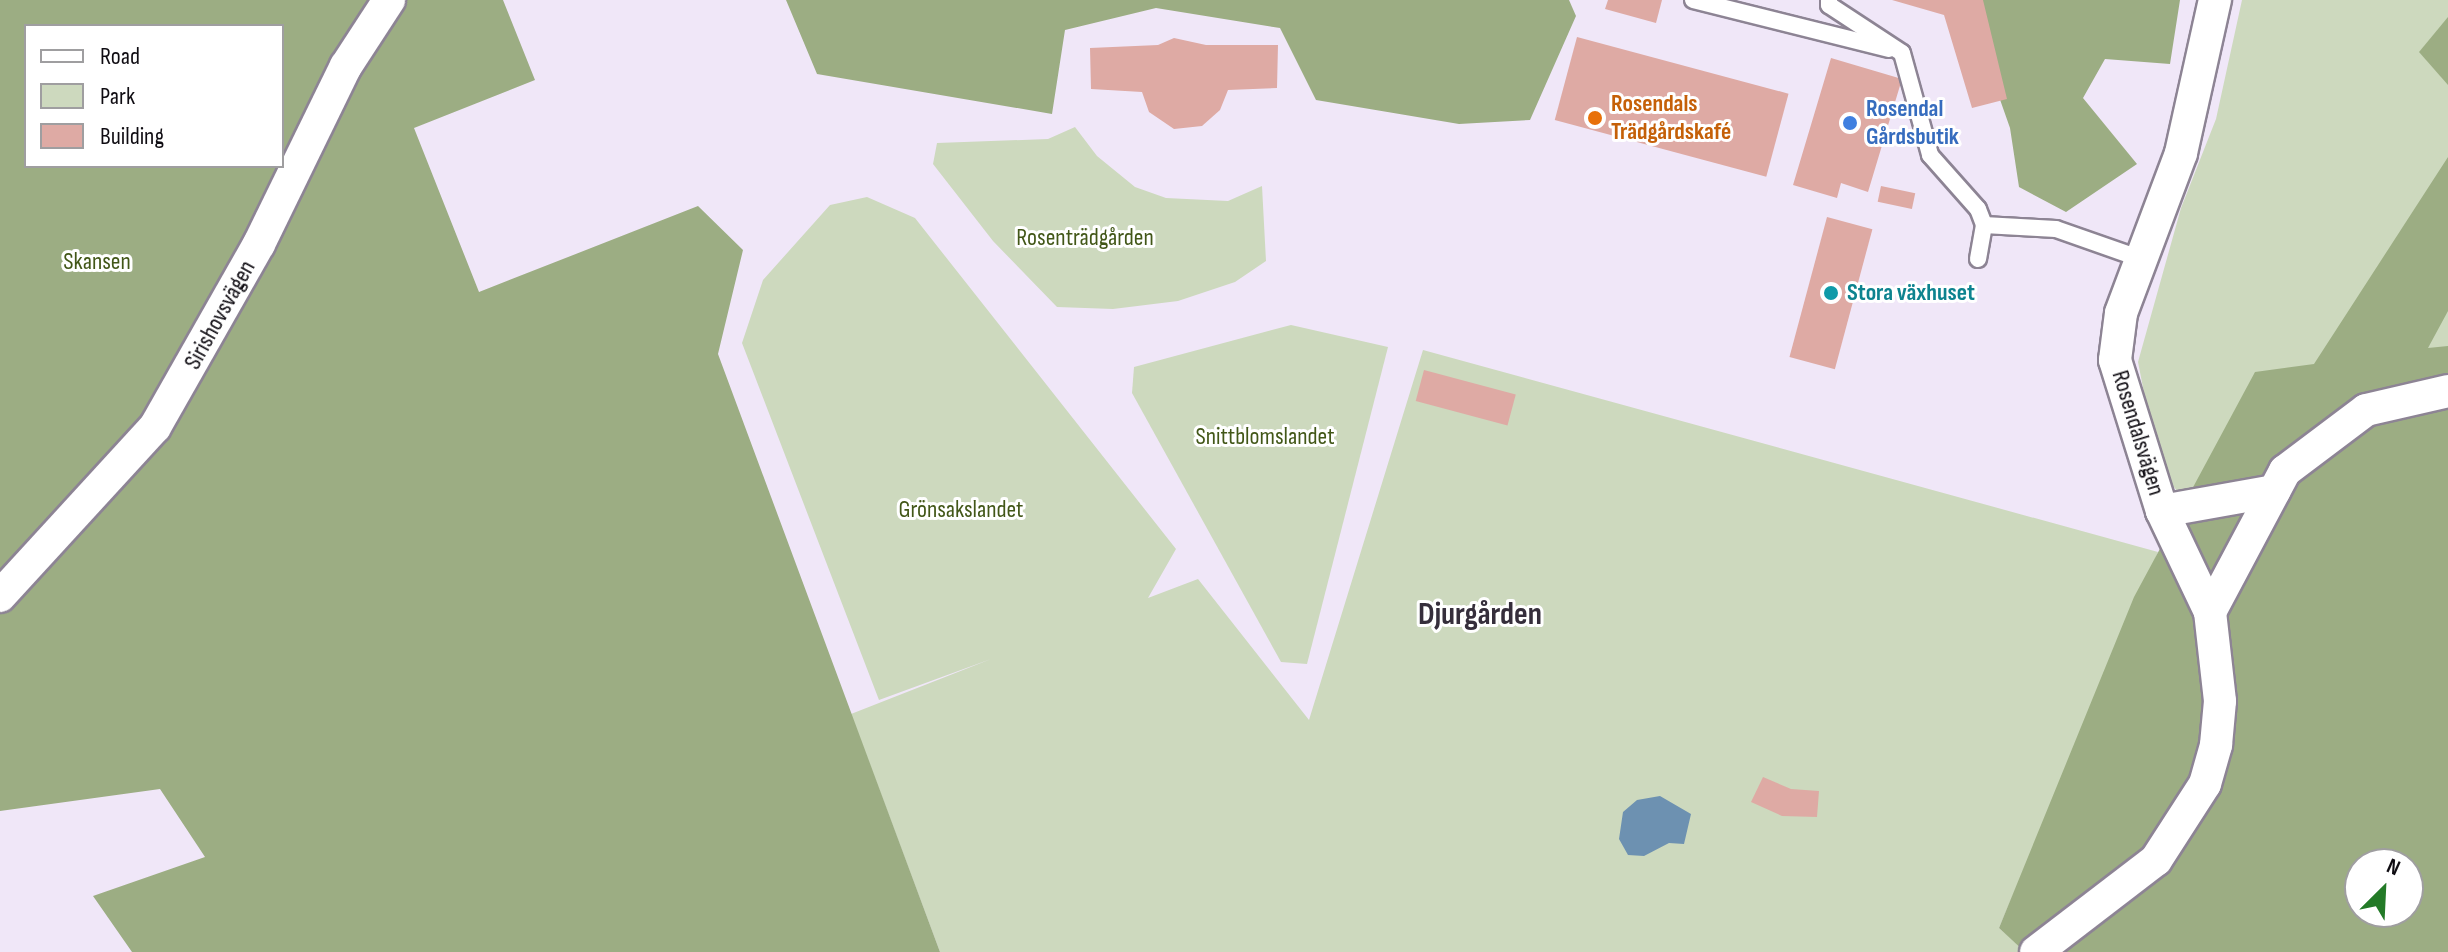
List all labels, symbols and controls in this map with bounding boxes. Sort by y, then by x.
legend [24,24,284,168]
text: Road [100,42,140,71]
text: Park [100,82,135,111]
place label: Rosendals Trädgårdskafé [1611,90,1731,146]
place label: Rosendal Gårdsbutik [1866,95,1959,151]
marker: Rosendals Trädgårdskafé [1586,109,1604,127]
marker: Rosendal Gårdsbutik [1841,114,1859,132]
text: Building [100,122,164,151]
park label: Rosenträdgården [1016,224,1154,252]
park label: Skansen [63,248,131,276]
street label: Sirishovsvägen [178,255,262,375]
place label: Stora växhuset [1847,279,1975,307]
marker: Stora växhuset [1822,284,1840,302]
street label: Rosendalsvägen [2105,367,2171,499]
park label: Snittblomslandet [1196,423,1334,451]
park label: Grönsakslandet [899,496,1023,524]
district label: Djurgården [1418,596,1542,634]
north arrow [2344,848,2424,928]
text: N [2382,853,2404,882]

